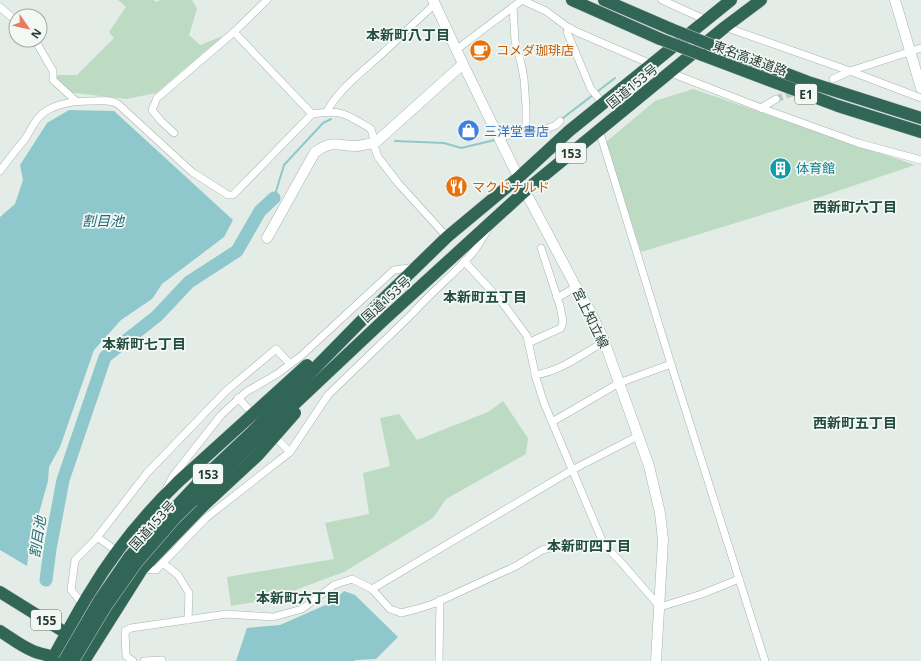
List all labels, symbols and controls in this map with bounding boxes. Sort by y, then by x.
north arrow [8,8,48,48]
district label: 本新町八丁目 [366,25,450,44]
text: N [28,26,45,42]
street label: 東名高速道路 [710,36,790,80]
cafe icon: コメダ珈琲店 [468,37,494,63]
place label: コメダ珈琲店 [496,41,574,59]
street label: 国道153号 [603,60,661,112]
road number: E1 [795,84,817,104]
shop icon: 三洋堂書店 [455,118,481,144]
place label: 三洋堂書店 [484,122,549,140]
road number: 153 [556,143,586,163]
building icon: 体育館 [768,155,794,181]
place label: 体育館 [796,159,835,177]
restaurant icon: マクドナルド [443,174,469,200]
place label: マクドナルド [472,178,550,196]
district label: 西新町六丁目 [813,197,897,216]
water label: 割目池 [82,211,126,230]
street label: 国道153号 [357,272,415,326]
street label: 宮上知立線 [569,285,613,351]
district label: 本新町五丁目 [443,287,527,306]
district label: 本新町七丁目 [102,334,186,353]
district label: 西新町五丁目 [813,413,897,432]
road number: 153 [193,464,223,484]
street label: 国道153号 [125,496,179,554]
water label: 割目池 [24,513,50,559]
district label: 本新町四丁目 [547,536,631,555]
district label: 本新町六丁目 [256,588,340,607]
road number: 155 [31,610,61,630]

